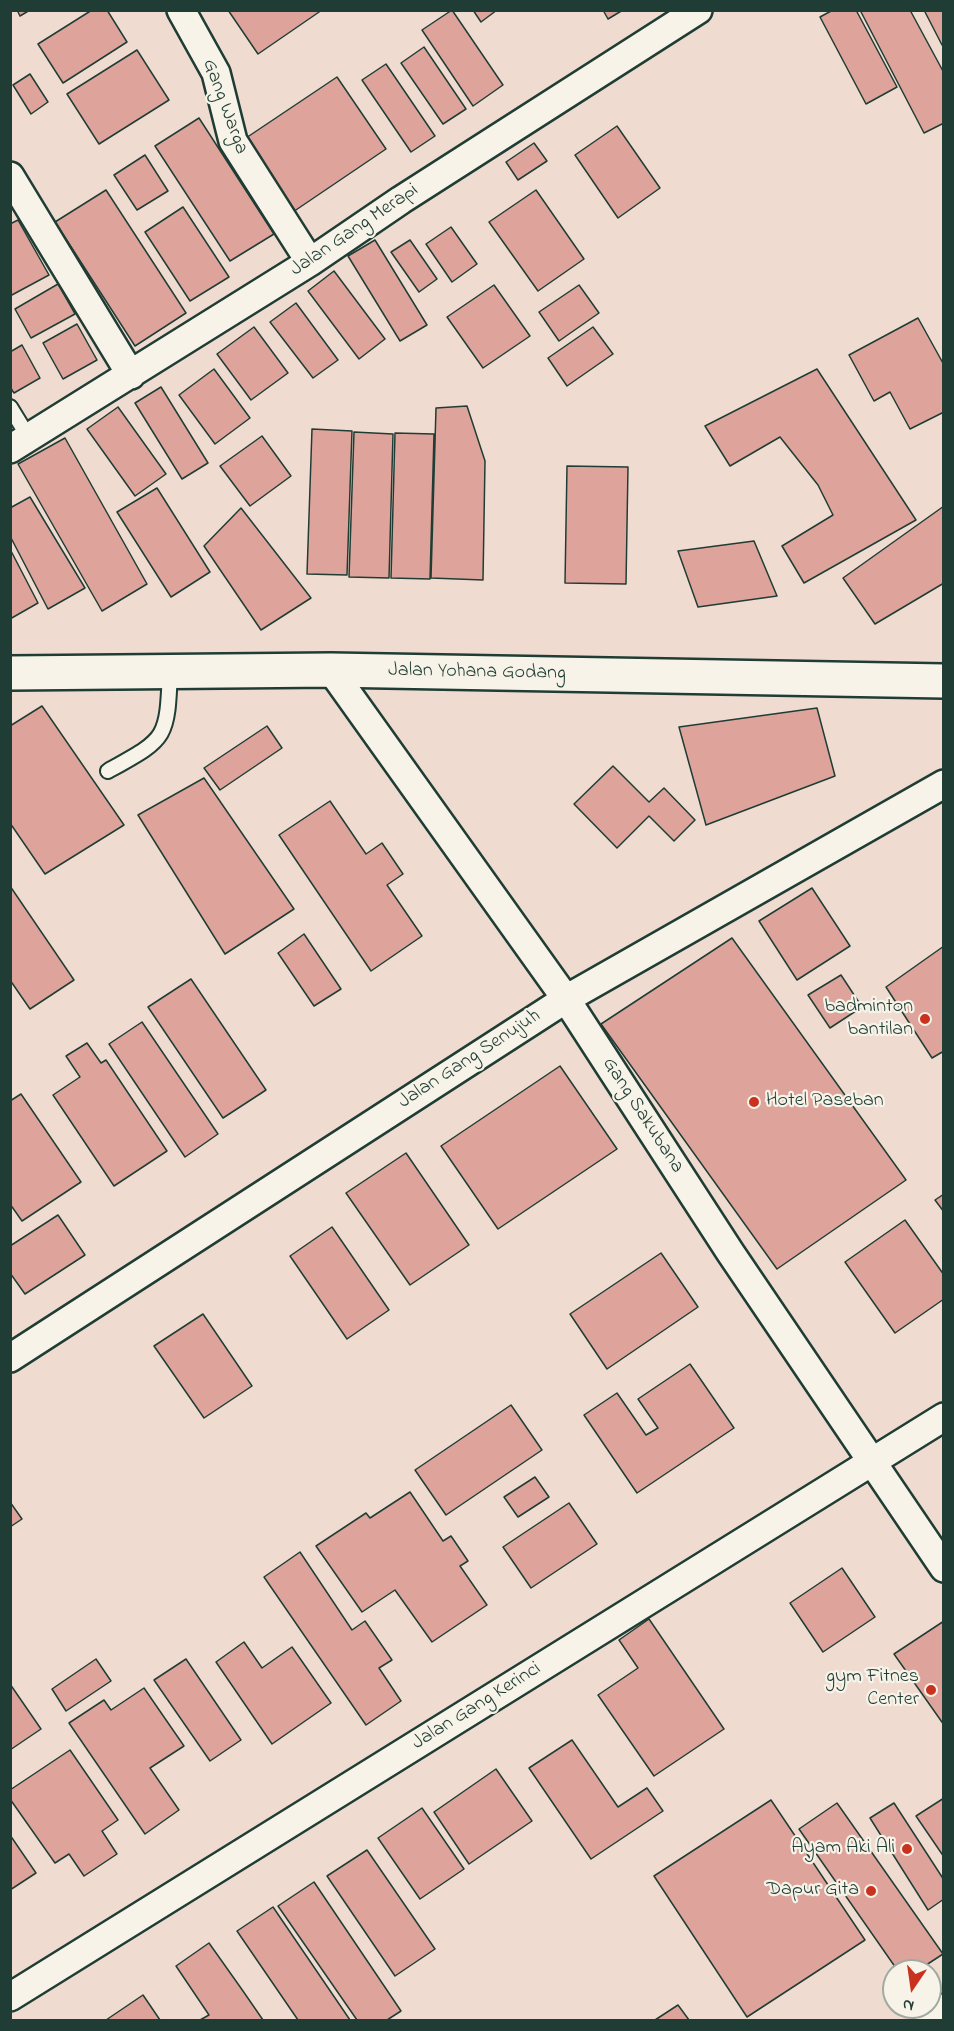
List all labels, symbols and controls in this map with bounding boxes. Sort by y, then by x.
street label: Gang Warga [196,56,252,158]
street label: Jalan Gang Merapi [286,179,424,283]
street label: Jalan Yohana Godang [388,659,566,687]
place label: badminton bantilan [824,996,913,1043]
street label: Jalan Gang Senujuh [394,1005,546,1115]
marker: badminton bantilan [918,1012,932,1026]
street label: Gang Sakubana [596,1054,688,1178]
place label: Hotel Paseban [766,1090,884,1114]
marker: Hotel Paseban [747,1095,761,1109]
street label: Jalan Gang Kerinci [408,1658,546,1756]
place label: gym Fitnes Center [826,1666,919,1713]
marker: gym Fitnes Center [924,1683,938,1697]
place label: Ayam Aki Ali [791,1837,895,1861]
marker: Ayam Aki Ali [900,1842,914,1856]
place label: Dapur Gita [766,1879,859,1903]
marker: Dapur Gita [864,1884,878,1898]
north arrow [882,1959,942,2019]
text: N [900,1992,916,2017]

